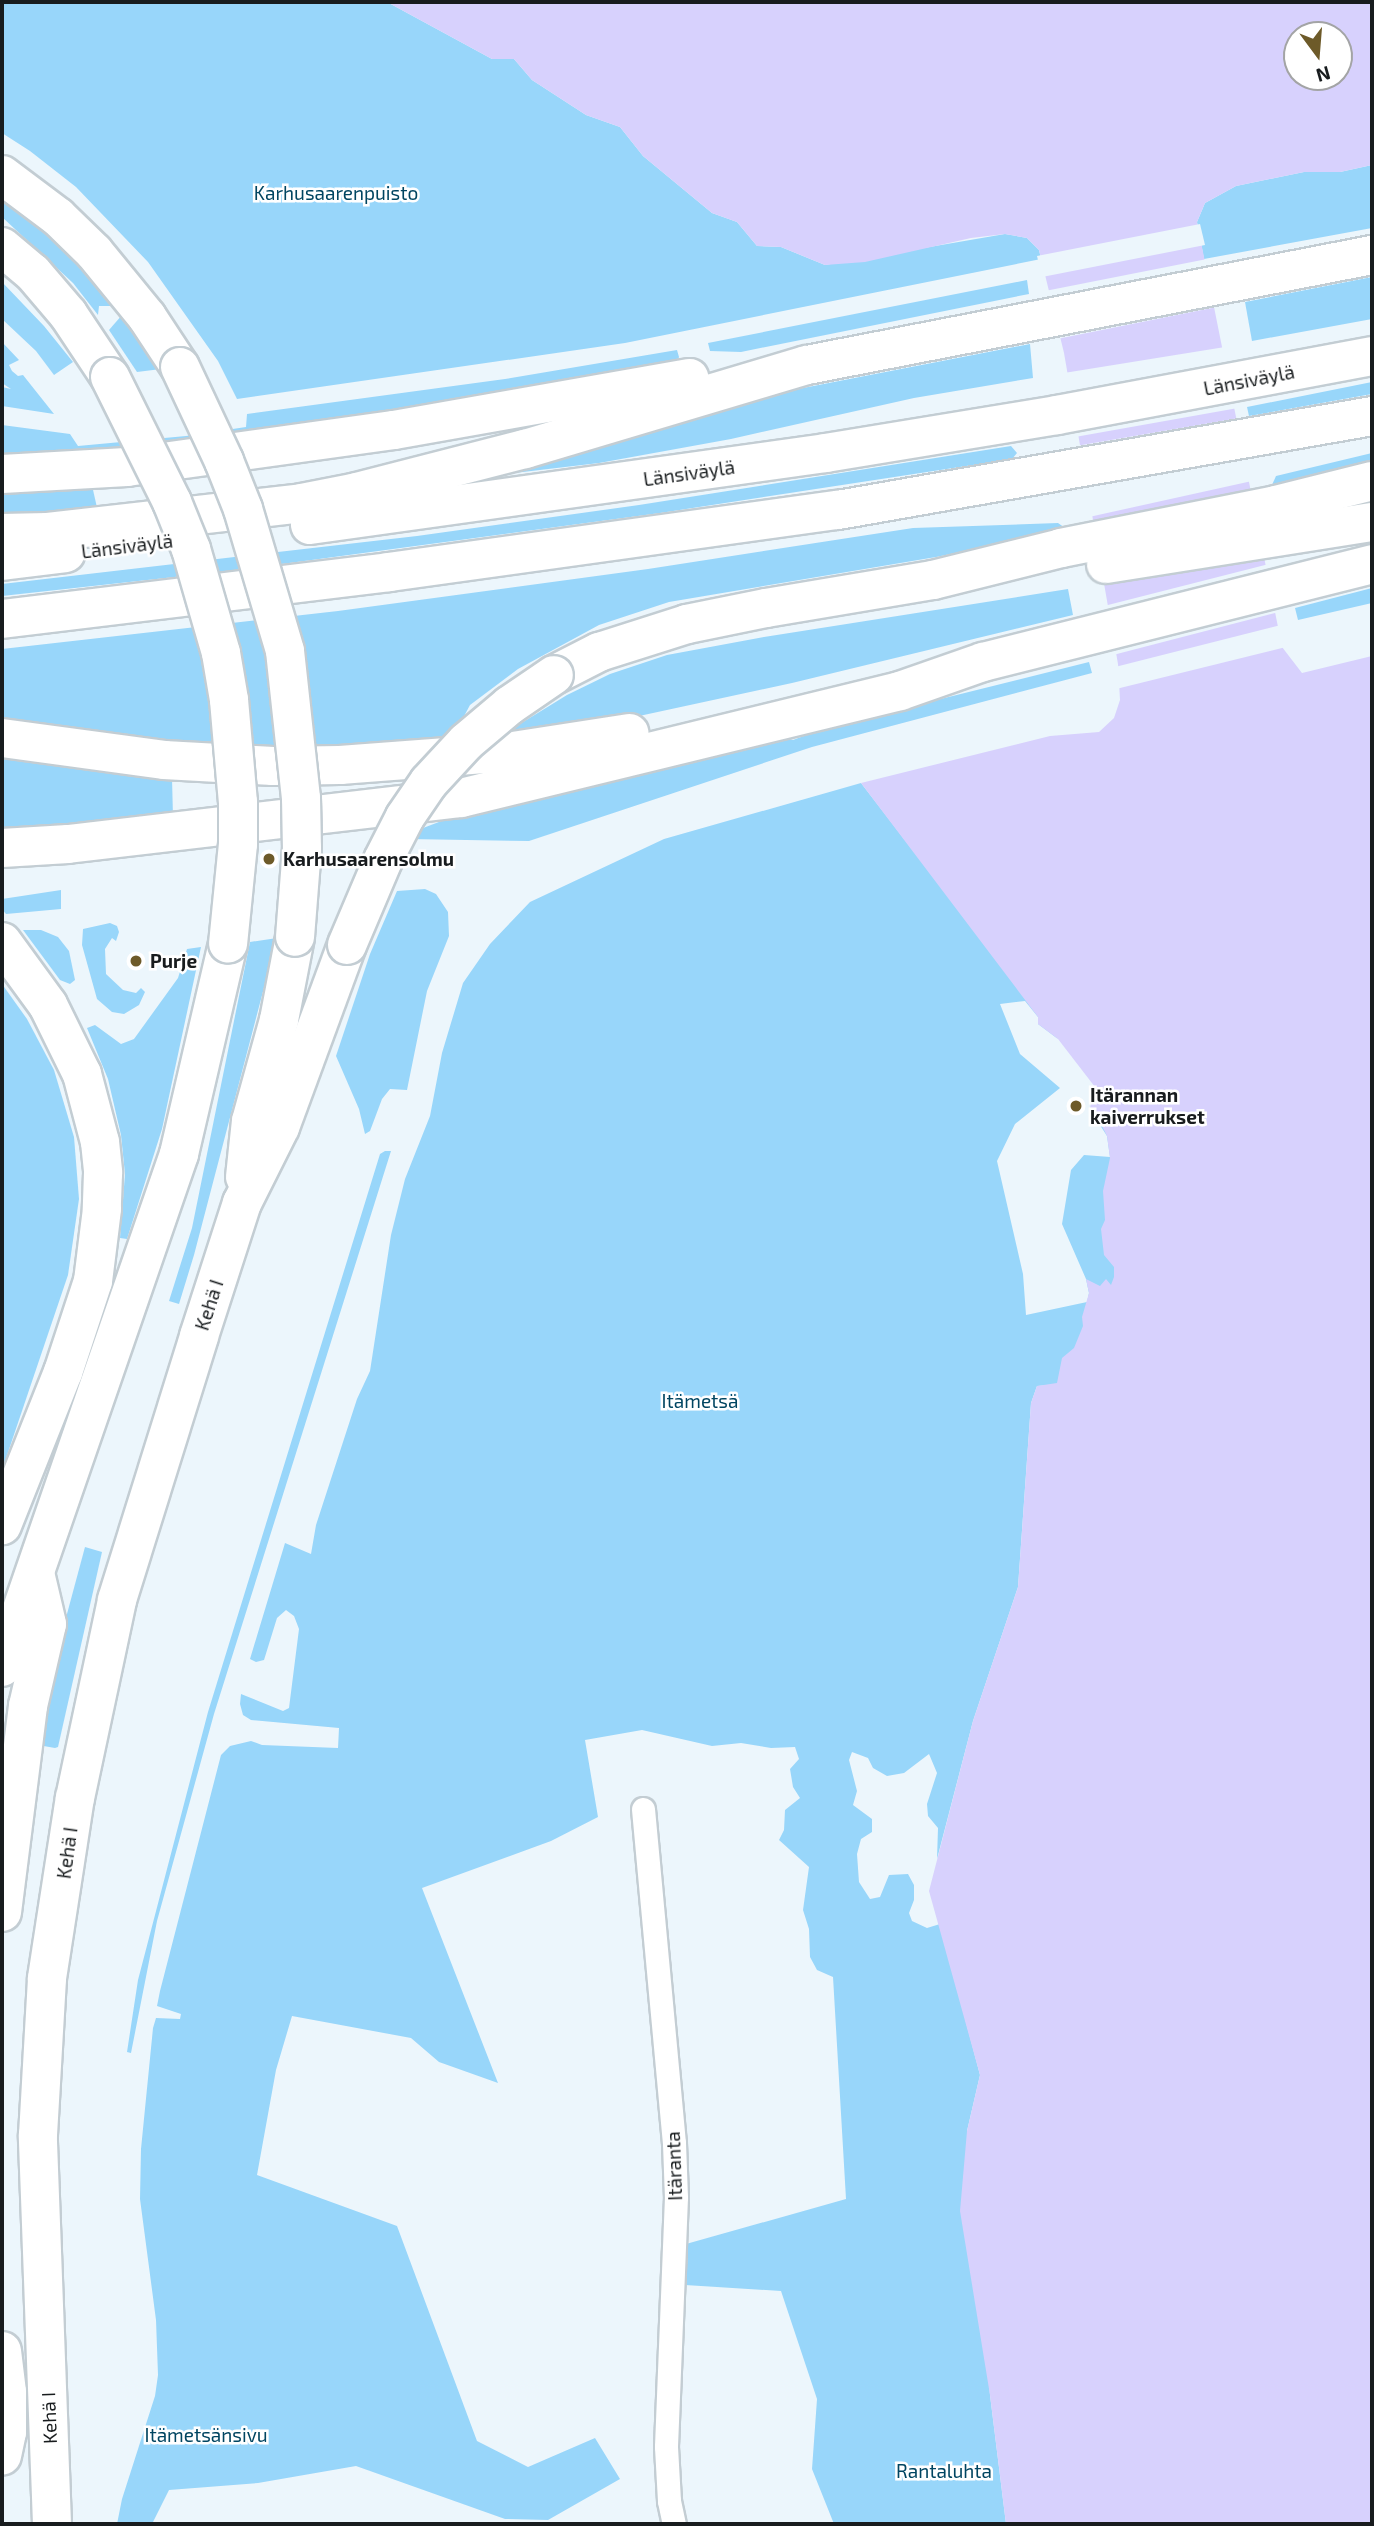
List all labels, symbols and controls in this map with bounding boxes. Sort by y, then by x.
north arrow [1283,21,1353,91]
text: N [1314,62,1333,88]
park label: Karhusaarenpuisto [254,182,418,204]
street label: Länsiväylä [1202,360,1296,400]
street label: Länsiväylä [642,455,736,491]
street label: Länsiväylä [80,529,174,563]
place label: Karhusaarensolmu [283,848,454,870]
marker: Karhusaarensolmu [261,851,277,867]
place label: Purje [150,950,197,972]
marker: Purje [128,953,144,969]
place label: Itärannan kaiverrukset [1090,1084,1205,1128]
marker: Itärannan kaiverrukset [1068,1098,1084,1114]
street label: Kehä I [190,1277,228,1333]
park label: Itämetsä [662,1390,738,1412]
street label: Kehä I [52,1826,82,1880]
street label: Itäranta [661,2131,687,2201]
street label: Kehä I [37,2392,61,2444]
park label: Itämetsänsivu [144,2424,268,2446]
park label: Rantaluhta [896,2460,992,2482]

